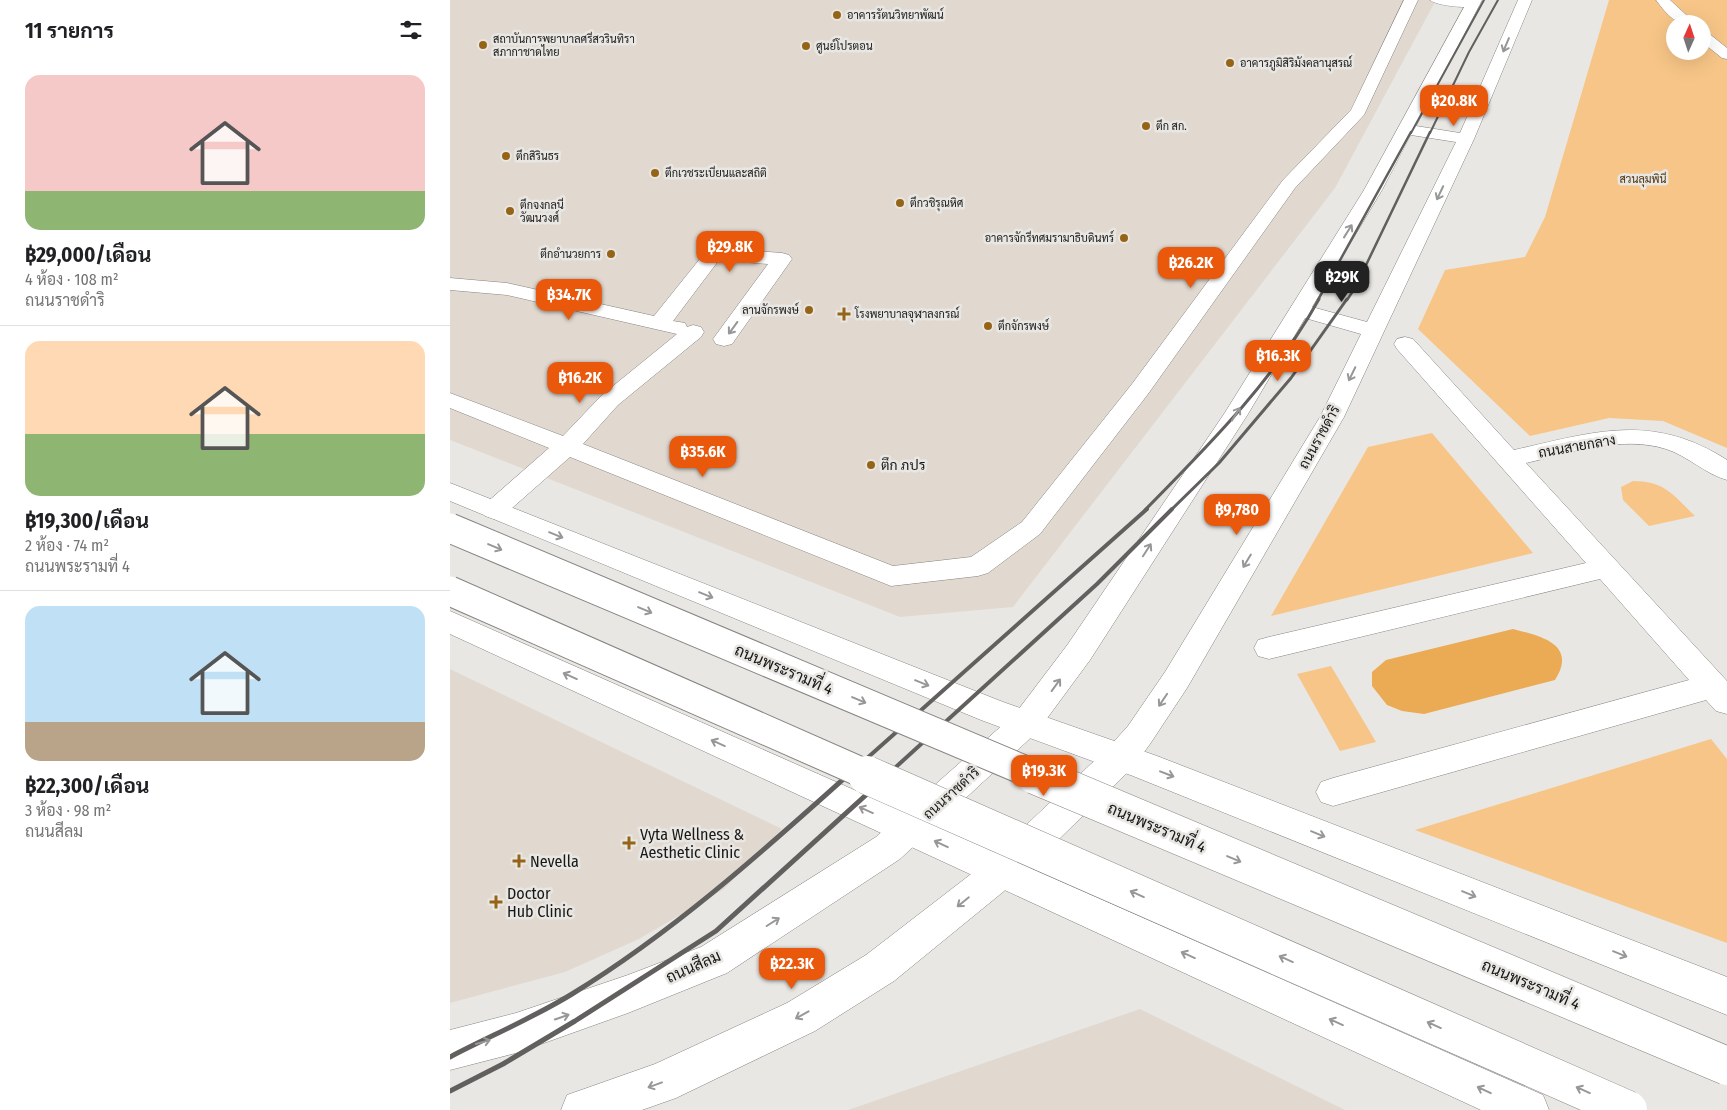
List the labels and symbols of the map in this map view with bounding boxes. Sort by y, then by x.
place label: อาคารรัตนวิทยาพัฒน์ [847,7,944,22]
marker: อาคารรัตนวิทยาพัฒน์ [831,9,843,21]
north arrow [1666,15,1711,60]
place label: สถาบันการพยาบาลศรีสวรินทิรา สภากาชาดไทย [493,31,635,59]
one-way arrow [1501,37,1511,52]
place label: ศูนย์โปรตอน [816,38,873,54]
marker: สถาบันการพยาบาลศรีสวรินทิรา สภากาชาดไทย [477,39,489,51]
marker: ศูนย์โปรตอน [800,40,812,52]
place label: อาคารภูมิสิริมังคลานุสรณ์ [1240,55,1352,72]
marker: อาคารภูมิสิริมังคลานุสรณ์ [1224,57,1236,69]
pin: ฿20.8K [1413,84,1495,127]
place label: ตึก สก. [1156,119,1187,133]
marker: ตึก สก. [1140,120,1152,132]
place label: ตึกสิรินธร [516,149,559,163]
marker: ตึกสิรินธร [500,150,512,162]
place label: ตึกเวชระเบียนและสถิติ [665,165,767,180]
marker: ตึกเวชระเบียนและสถิติ [649,167,661,179]
park label: สวนลุมพินี [1619,171,1667,188]
one-way arrow [1435,186,1445,201]
place label: ตึกวชิรุณหิศ [910,196,963,212]
place label: ตึกจงกลนี วัฒนวงศ์ [520,197,564,225]
marker: ตึกวชิรุณหิศ [894,197,906,209]
marker: ตึกจงกลนี วัฒนวงศ์ [504,205,516,217]
one-way arrow [1343,224,1353,238]
pin: ฿29.8K [689,230,771,273]
place label: อาคารจักรีทศมรามาธิบดินทร์ [985,230,1114,245]
marker: อาคารจักรีทศมรามาธิบดินทร์ [1118,232,1130,244]
pin: ฿26.2K [1150,246,1232,289]
place label: ตึกอำนวยการ [540,247,601,261]
marker: ตึกอำนวยการ [605,248,617,260]
pin: ฿29K [1312,260,1372,303]
pin: ฿34.7K [528,278,610,321]
place label: ลานจักรพงษ์ [742,302,800,317]
marker: ลานจักรพงษ์ [803,304,815,316]
place label: โรงพยาบาลจุฬาลงกรณ์ [854,306,959,323]
marker: โรงพยาบาลจุฬาลงกรณ์ [837,307,851,321]
place label: ตึกจักรพงษ์ [998,318,1050,333]
marker: ตึกจักรพงษ์ [982,320,994,332]
one-way arrow [728,321,738,335]
pin: ฿16.3K [1237,340,1319,382]
pin: ฿16.2K [539,362,621,404]
one-way arrow [1347,366,1356,381]
street label: ถนนราชดำริ [1295,402,1344,472]
one-way arrow [1230,407,1241,421]
street label: ถนนสายกลาง [1537,431,1617,462]
pin: ฿35.6K [662,436,744,478]
place label: ตึก ภปร [881,457,926,474]
marker: ตึก ภปร [865,459,877,471]
pin: ฿9,780 [1196,494,1278,536]
one-way arrow [548,530,563,540]
one-way arrow [487,543,502,553]
one-way arrow [1141,543,1152,557]
one-way arrow [1241,554,1251,568]
one-way arrow [699,592,714,601]
one-way arrow [637,606,652,615]
street label: ถนนพระรามที่ 4 [732,636,838,699]
one-way arrow [563,670,578,680]
one-way arrow [914,678,929,688]
one-way arrow [1051,678,1061,692]
one-way arrow [1158,693,1168,707]
one-way arrow [851,696,866,706]
one-way arrow [711,737,726,747]
pin: ฿19.3K [1003,754,1085,797]
street label: ถนนราชดำริ [920,764,983,823]
one-way arrow [1159,770,1174,780]
street label: ถนนพระรามที่ 4 [1105,794,1211,857]
one-way arrow [859,804,874,814]
place label: Vyta Wellness & Aesthetic Clinic [640,825,745,862]
one-way arrow [1310,830,1325,839]
marker: Vyta Wellness & Aesthetic Clinic [622,836,636,850]
one-way arrow [934,838,949,848]
place label: Nevella [530,852,579,871]
marker: Nevella [512,854,526,868]
one-way arrow [1226,855,1241,865]
place label: Doctor Hub Clinic [507,884,573,921]
one-way arrow [1130,888,1145,898]
one-way arrow [1461,890,1476,899]
marker: Doctor Hub Clinic [489,895,503,909]
one-way arrow [957,897,970,908]
one-way arrow [766,916,780,927]
street label: ถนนสีลม [662,944,724,987]
pin: ฿22.3K [751,948,833,990]
one-way arrow [1612,949,1627,959]
one-way arrow [1181,950,1196,960]
street label: ถนนพระรามที่ 4 [1479,951,1585,1014]
one-way arrow [1279,954,1294,964]
one-way arrow [795,1011,810,1021]
one-way arrow [554,1012,569,1021]
one-way arrow [1329,1017,1344,1027]
one-way arrow [1427,1019,1442,1029]
one-way arrow [474,1036,490,1046]
one-way arrow [648,1081,663,1090]
one-way arrow [1477,1084,1492,1094]
one-way arrow [1576,1085,1591,1095]

